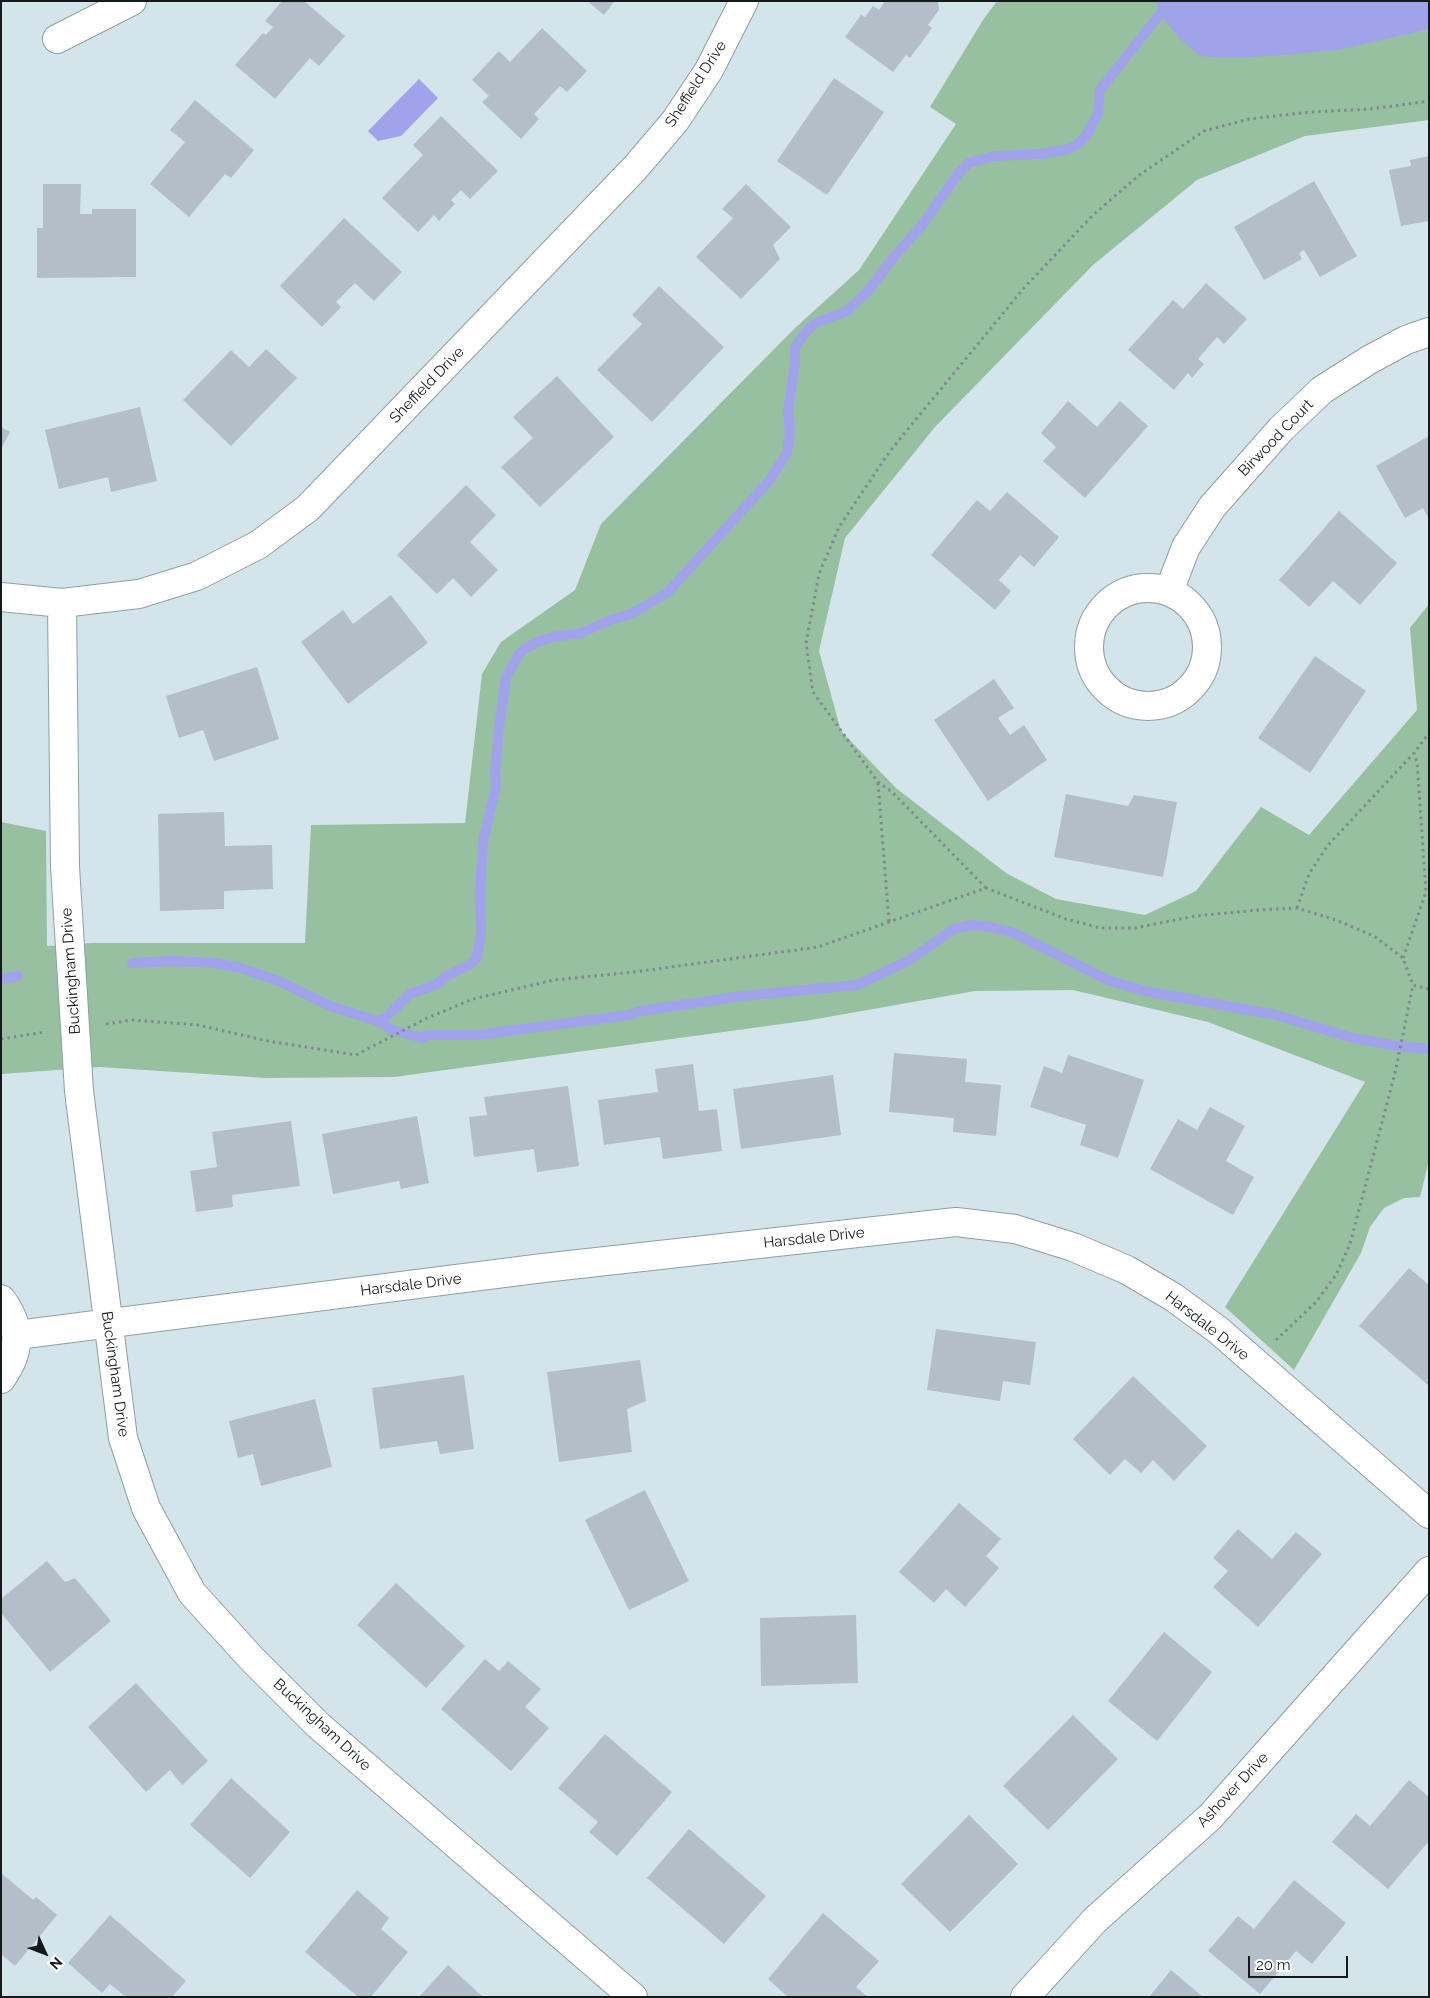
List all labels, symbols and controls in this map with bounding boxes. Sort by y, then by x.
street label: Sheffield Drive [661,37,731,131]
street label: Sheffield Drive [386,343,468,427]
street label: Birwood Court [1235,396,1317,480]
street label: Buckingham Drive [58,907,84,1035]
street label: Harsdale Drive [762,1224,866,1252]
street label: Harsdale Drive [359,1270,463,1300]
street label: Harsdale Drive [1161,1288,1253,1364]
street label: Buckingham Drive [97,1310,133,1438]
street label: Buckingham Drive [270,1675,374,1775]
street label: Ashover Drive [1194,1749,1272,1831]
north arrow [20,1928,70,1978]
scale bar [1250,1946,1350,1978]
text: N [46,1954,65,1973]
text: 20 m [1256,1956,1291,1974]

